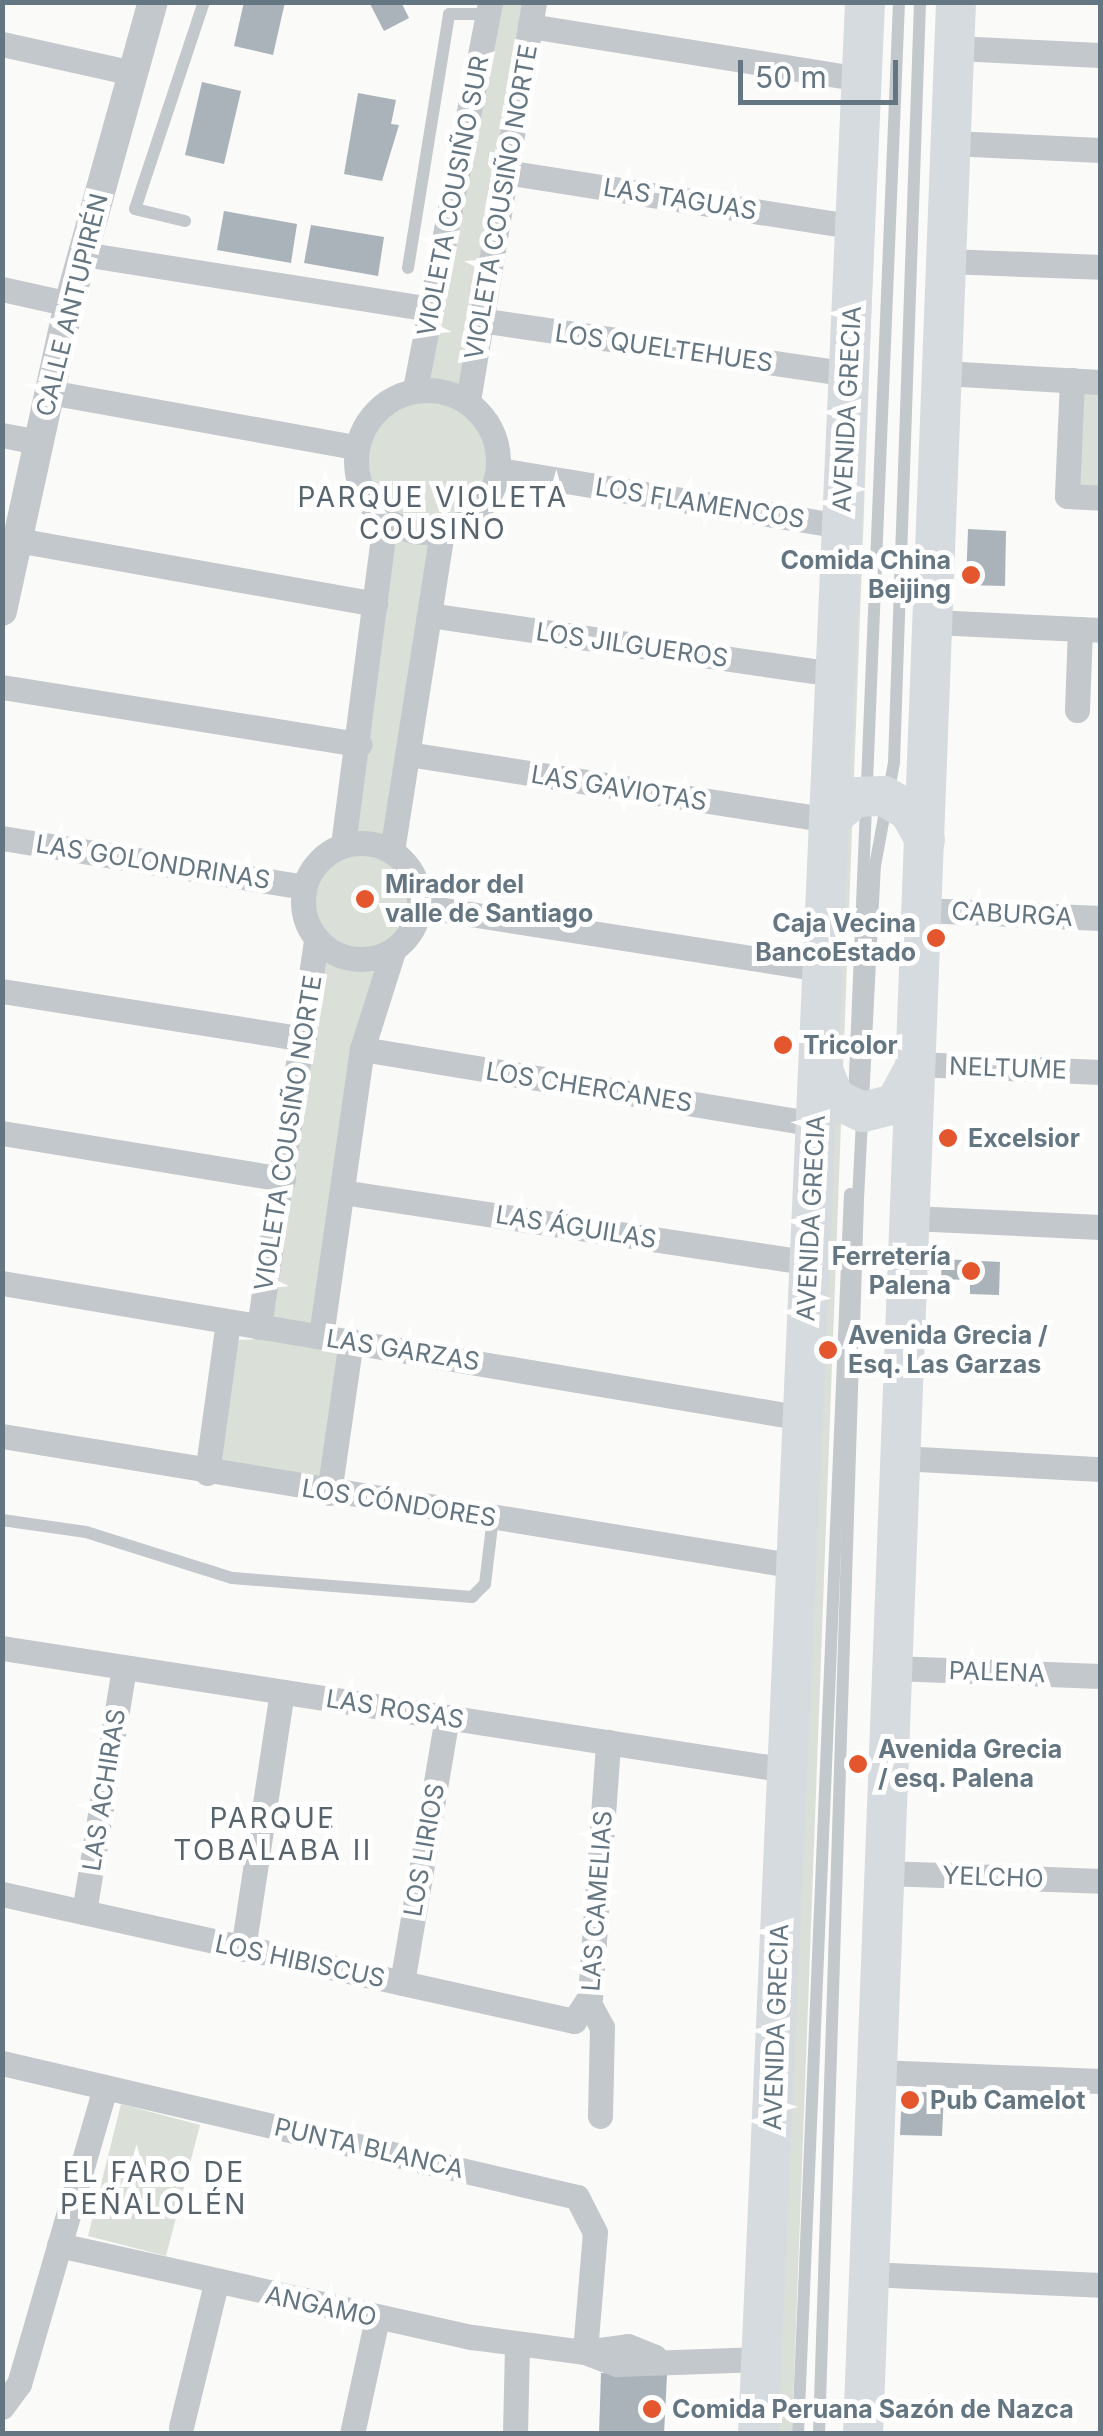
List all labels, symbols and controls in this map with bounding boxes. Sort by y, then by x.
scale bar [743,40,903,102]
street label: VIOLETA COUSIÑO NORTE [458,42,544,362]
street label: VIOLETA COUSIÑO SUR [411,53,495,339]
text: 50 m [755,59,827,95]
street label: LAS TAGUAS [601,172,759,226]
street label: CALLE ANTUPIRÉN [30,190,114,420]
street label: AVENIDA GRECIA [827,305,867,513]
street label: LOS QUELTEHUES [553,318,775,378]
street label: LOS FLAMENCOS [593,472,807,534]
district label: PARQUE VIOLETA COUSIÑO [297,480,569,546]
place label: Comida China Beijing [780,546,951,605]
marker: Comida China Beijing [960,564,982,586]
street label: LOS JILGUEROS [534,617,730,673]
street label: LAS GAVIOTAS [529,759,709,817]
street label: LAS GOLONDRINAS [34,829,272,895]
place label: Mirador del valle de Santiago [385,870,593,929]
marker: Mirador del valle de Santiago [354,888,376,910]
street label: CABURGA [951,896,1073,932]
place label: Caja Vecina BancoEstado [755,909,916,968]
marker: Caja Vecina BancoEstado [925,927,947,949]
street label: VIOLETA COUSIÑO NORTE [248,973,328,1293]
place label: Tricolor [803,1030,898,1060]
marker: Tricolor [772,1034,794,1056]
street label: NELTUME [949,1051,1067,1085]
street label: LOS CHERCANES [484,1056,694,1118]
street label: AVENIDA GRECIA [791,1114,831,1322]
place label: Excelsior [968,1123,1080,1153]
marker: Excelsior [937,1127,959,1149]
street label: LAS ÁGUILAS [494,1199,658,1255]
place label: Ferretería Palena [832,1242,951,1301]
marker: Ferretería Palena [960,1260,982,1282]
place label: Avenida Grecia / Esq. Las Garzas [848,1321,1048,1380]
street label: LAS GARZAS [324,1323,482,1377]
marker: Avenida Grecia / Esq. Las Garzas [817,1339,839,1361]
street label: LOS CÓNDORES [300,1473,498,1533]
street label: PALENA [948,1655,1046,1689]
street label: LAS ROSAS [324,1683,466,1735]
street label: LAS ACHIRAS [76,1707,132,1873]
place label: Avenida Grecia / esq. Palena [878,1735,1062,1794]
marker: Avenida Grecia / esq. Palena [847,1753,869,1775]
street label: LOS LIRIOS [398,1781,450,1919]
district label: PARQUE TOBALABA II [173,1801,373,1867]
street label: LAS CAMELIAS [576,1810,618,1992]
street label: YELCHO [942,1860,1044,1894]
street label: AVENIDA GRECIA [757,1923,795,2131]
street label: LOS HIBISCUS [212,1928,388,1994]
place label: Pub Camelot [930,2085,1085,2115]
marker: Pub Camelot [899,2089,921,2111]
street label: PUNTA BLANCA [271,2112,467,2184]
district label: EL FARO DE PEÑALOLÉN [60,2155,248,2221]
street label: ANGAMO [263,2280,379,2332]
place label: Comida Peruana Sazón de Nazca [672,2394,1074,2424]
marker: Comida Peruana Sazón de Nazca [641,2398,663,2420]

